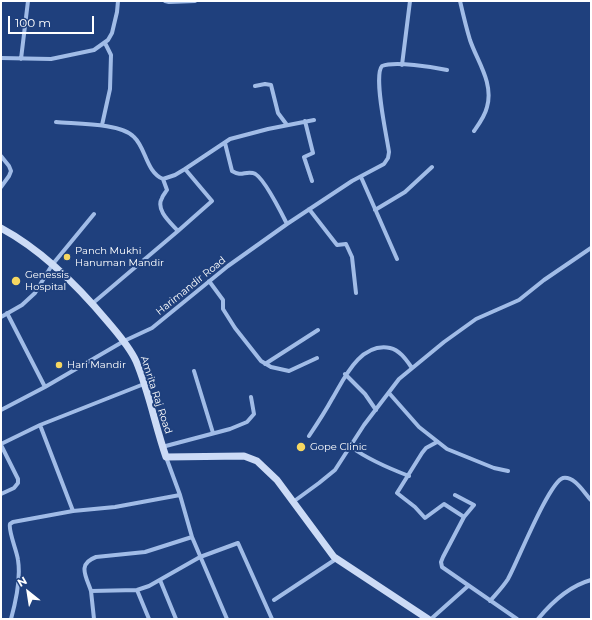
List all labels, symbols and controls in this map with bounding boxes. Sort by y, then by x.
scale bar [10,8,96,34]
text: 100 m [15,15,51,30]
place label: Panch Mukhi Hanuman Mandir [75,245,164,268]
marker: Panch Mukhi Hanuman Mandir [62,252,72,262]
street label: Harimandir Road [154,254,228,318]
place label: Genessis Hospital [25,269,69,292]
marker: Genessis Hospital [10,275,22,287]
street label: Amrita Raj Road [138,354,174,436]
place label: Hari Mandir [67,359,126,371]
marker: Hari Mandir [54,360,64,370]
marker: Gope Clinic [295,441,307,453]
place label: Gope Clinic [310,441,367,453]
north arrow [8,572,48,612]
text: N [15,573,29,590]

